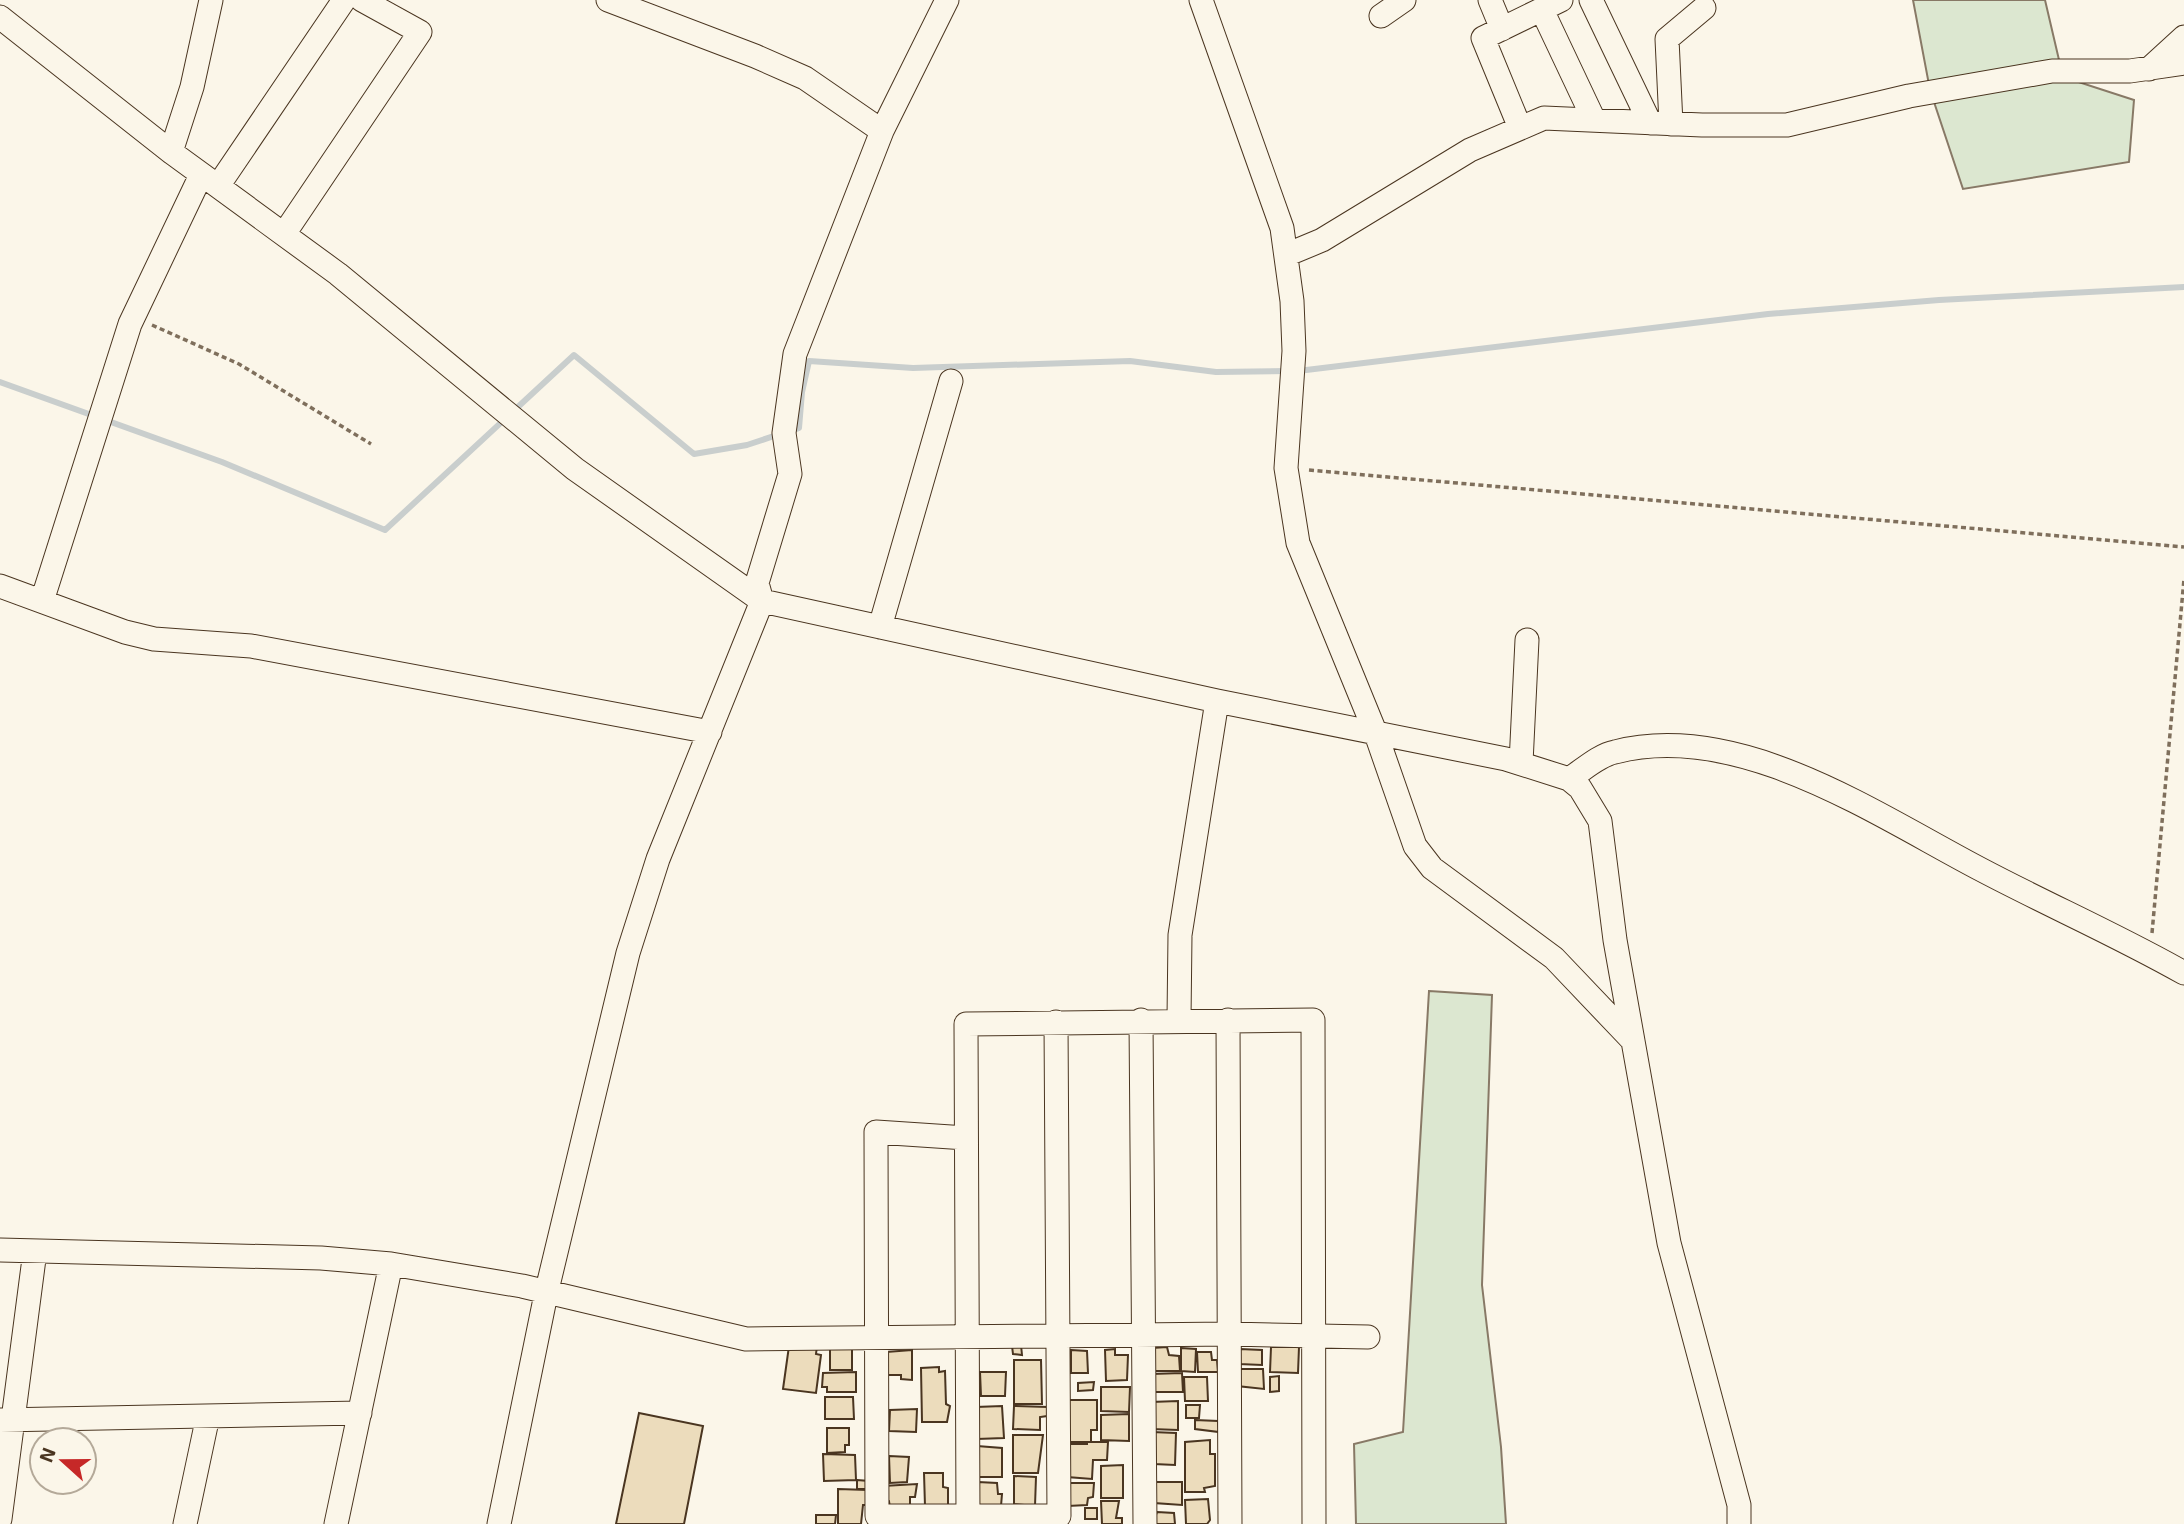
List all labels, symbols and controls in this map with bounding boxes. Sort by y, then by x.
north arrow [28,1426,98,1496]
text: N [33,1444,60,1465]

